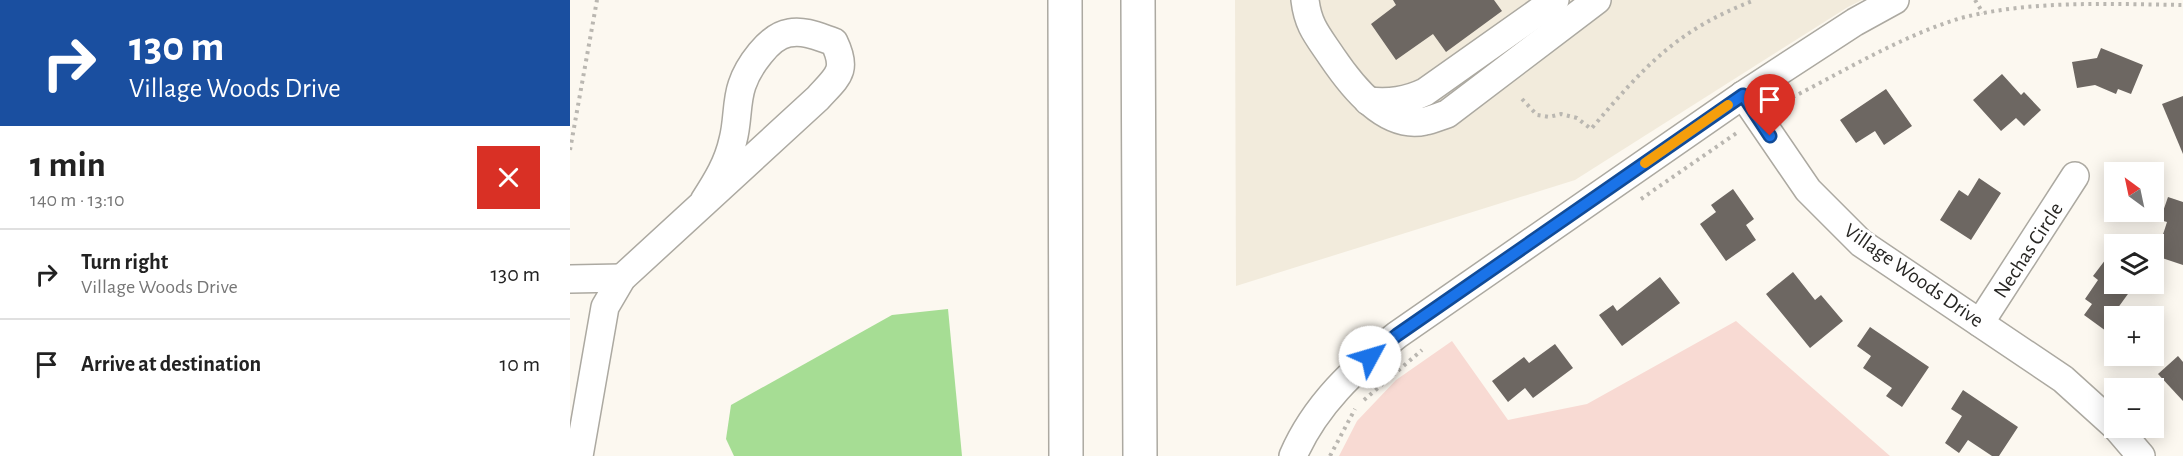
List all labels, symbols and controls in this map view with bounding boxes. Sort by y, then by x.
icon: right [30,24,108,102]
text: 130 m [129,26,224,68]
pin [1744,74,1795,136]
text: Village Woods Drive [129,75,341,102]
icon: arrive [1753,83,1786,116]
button: close [477,146,540,209]
text: 1 min [30,147,106,183]
north arrow [2104,162,2164,222]
map controls [2104,162,2164,438]
text: 140 m · 13:10 [30,190,125,210]
street label: Nechas Circle [1990,199,2067,302]
street label: Village Woods Drive [1840,220,1987,331]
button: layers [2104,234,2164,294]
text: Turn right [81,251,168,273]
icon: right [30,258,63,291]
text: 130 m [491,263,540,285]
text: Village Woods Drive [81,277,238,297]
button: + [2104,306,2164,366]
position arrow [1338,325,1402,389]
icon: arrive [30,348,63,381]
text: Arrive at destination [81,353,261,375]
text: 10 m [500,353,540,375]
button: − [2104,378,2164,438]

